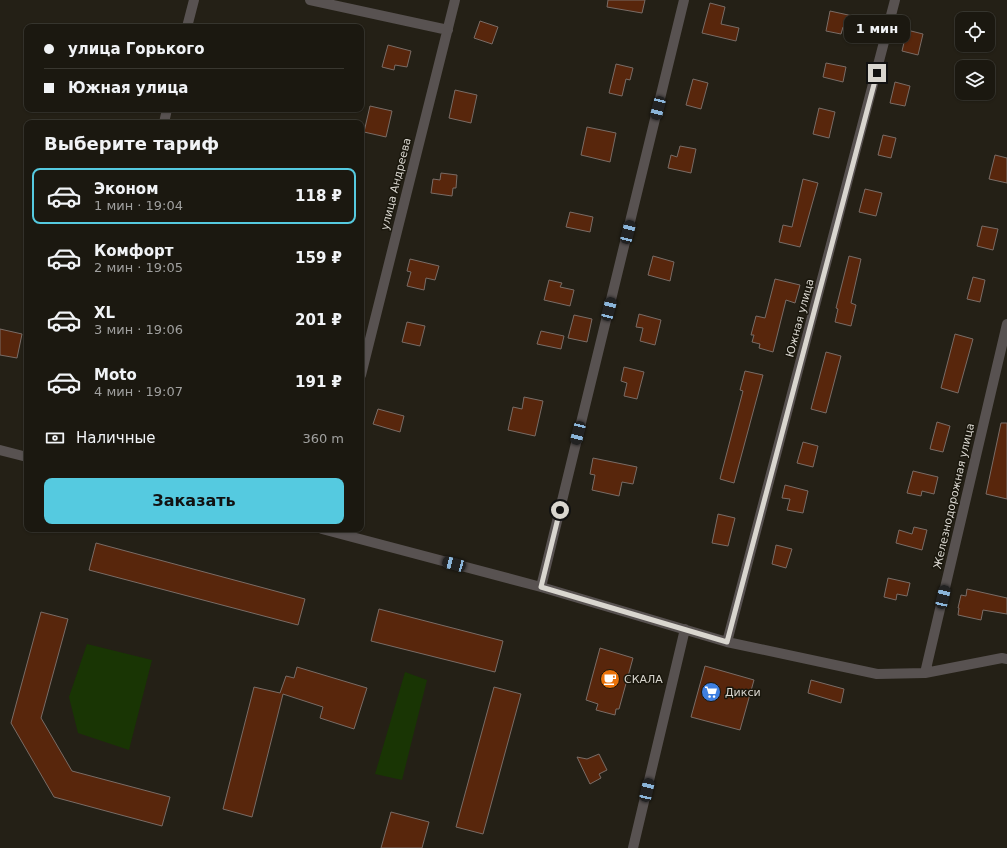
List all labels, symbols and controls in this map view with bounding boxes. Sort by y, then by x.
map controls [955,12,995,100]
button: locate [955,12,995,52]
callout: 1 мин [844,15,910,43]
text: 1 мин [856,21,898,36]
text: улица Горького [68,40,204,58]
button: layers [955,60,995,100]
route end [868,64,886,82]
text: Южная улица [68,79,188,97]
car [649,95,667,121]
text: Выберите тариф [44,133,219,154]
street label: улица Андреева [378,137,414,231]
icon: car [46,178,82,214]
text: Эконом [94,180,158,198]
text: 118 ₽ [295,187,342,205]
text: 1 мин · 19:04 [94,198,183,213]
car [619,219,637,245]
icon: car [46,240,82,276]
text: Комфорт [94,242,173,260]
text: 159 ₽ [295,249,342,267]
text: 2 мин · 19:05 [94,260,183,275]
street label: Южная улица [783,277,817,359]
car [600,296,618,322]
icon: car [46,302,82,338]
text: XL [94,304,115,322]
text: 201 ₽ [295,311,342,329]
text: 3 мин · 19:06 [94,322,183,337]
icon: car [46,364,82,400]
text: Moto [94,366,137,384]
text: 191 ₽ [295,373,342,391]
text: 4 мин · 19:07 [94,384,183,399]
car [569,420,587,446]
street label: Железнодорожная улица [931,422,977,570]
icon: cash [44,427,66,449]
text: Наличные [76,429,156,447]
text: 360 m [302,431,344,446]
button: Заказать [44,478,344,524]
route start [551,501,569,519]
car [441,555,467,573]
car [934,584,952,610]
cafe icon: СКАЛА [599,668,621,690]
place label: СКАЛА [624,673,663,686]
supermarket icon: Дикси [700,681,722,703]
place label: Дикси [725,686,761,699]
car [638,777,656,803]

